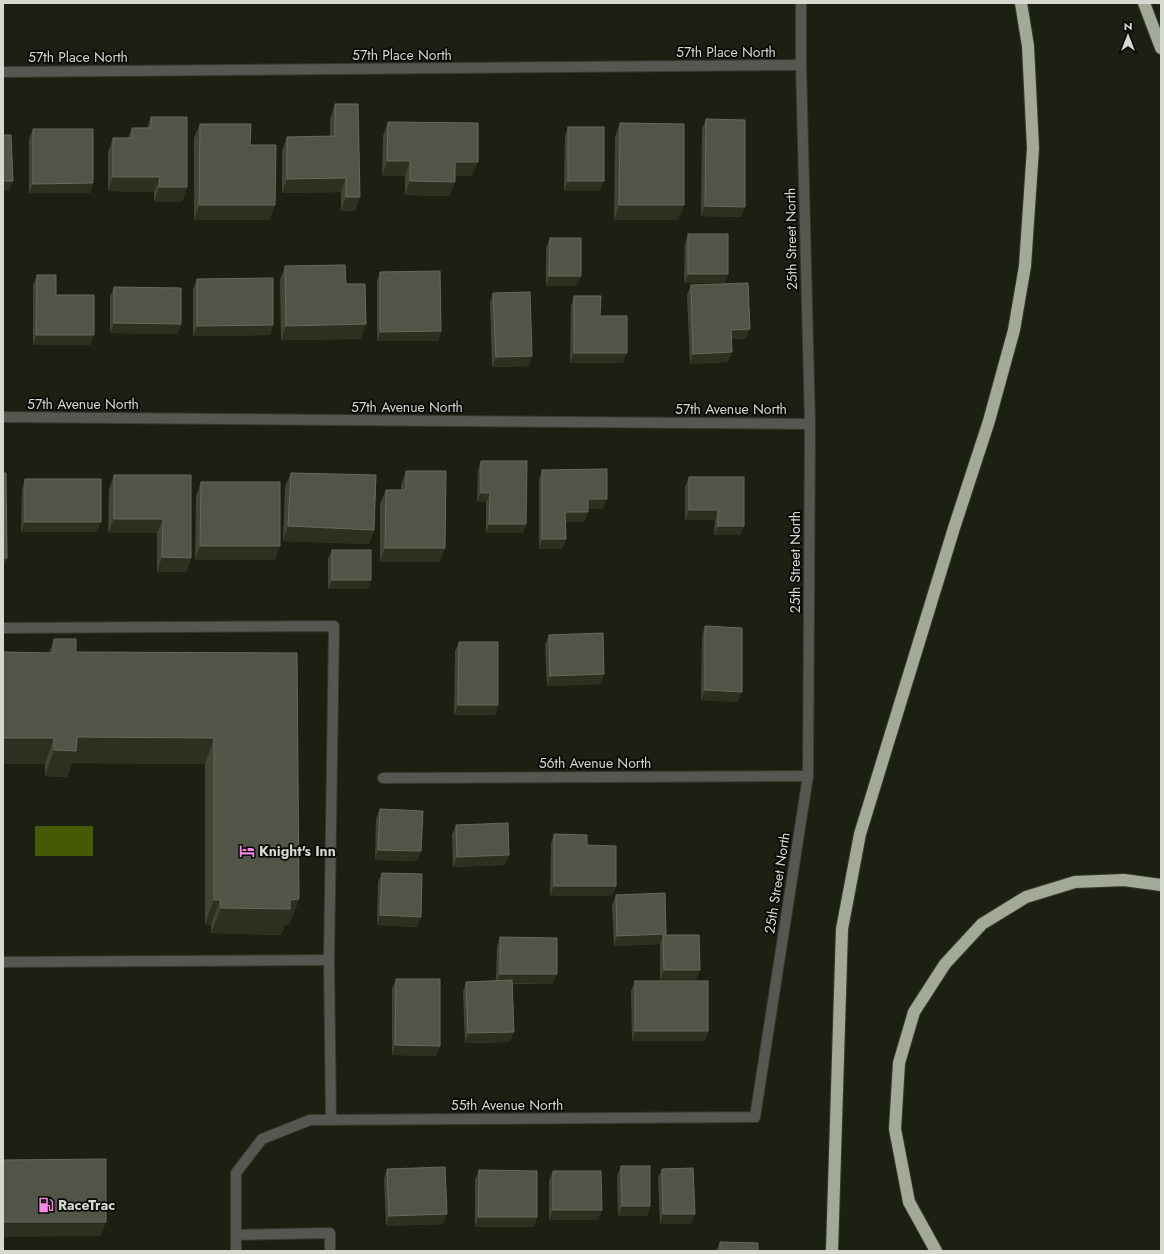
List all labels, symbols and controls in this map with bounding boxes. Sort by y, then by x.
north arrow [1108,16,1148,56]
text: N [1124,18,1132,34]
street label: 57th Place North [676,42,776,62]
street label: 57th Place North [352,45,452,65]
street label: 57th Place North [28,47,128,67]
street label: 25th Street North [780,188,802,290]
street label: 57th Avenue North [27,394,139,414]
street label: 57th Avenue North [351,397,463,417]
street label: 57th Avenue North [675,399,787,419]
street label: 25th Street North [785,511,805,613]
street label: 56th Avenue North [539,753,651,773]
street label: 25th Street North [759,831,795,935]
place label: Knight's Inn [259,841,336,861]
hotel icon: Knight's Inn [238,842,256,860]
street label: 55th Avenue North [451,1095,563,1115]
place label: RaceTrac [58,1195,115,1215]
fuel station icon: RaceTrac [37,1196,55,1214]

